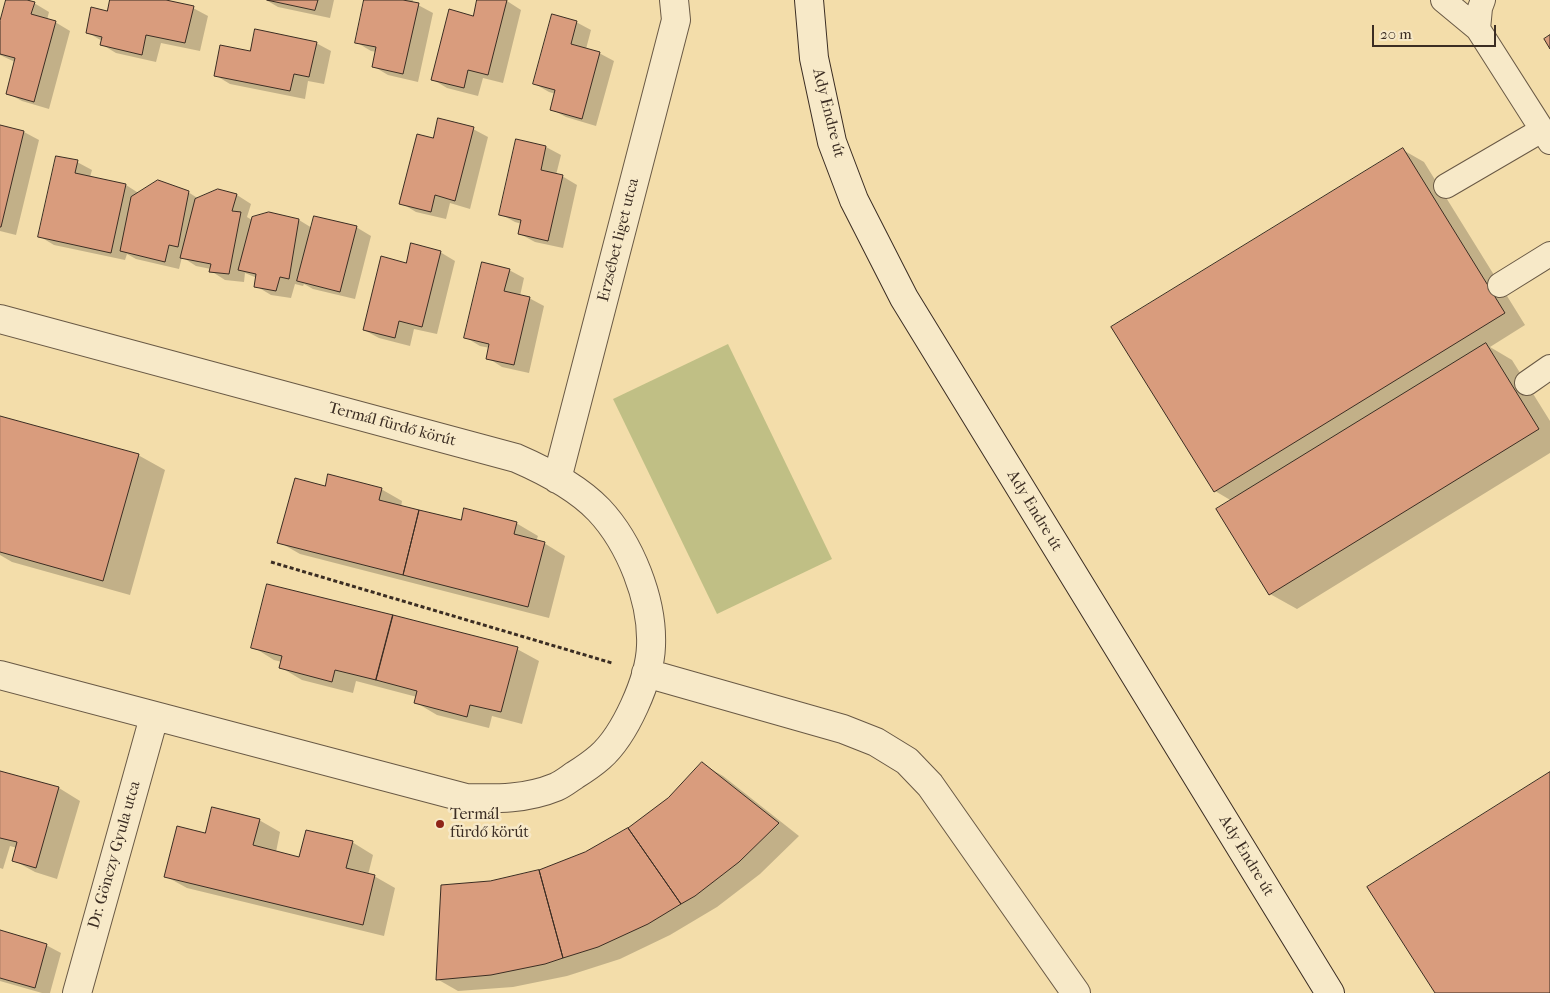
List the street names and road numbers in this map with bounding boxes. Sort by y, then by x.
street label: Ady Endre út [808,66,848,160]
street label: Erzsébet liget utca [594,176,644,304]
street label: Termál fürdő körút [326,399,458,451]
street label: Ady Endre út [1002,467,1066,555]
street label: Dr. Gönczy Gyula utca [85,779,145,931]
street label: Ady Endre út [1214,812,1278,900]

